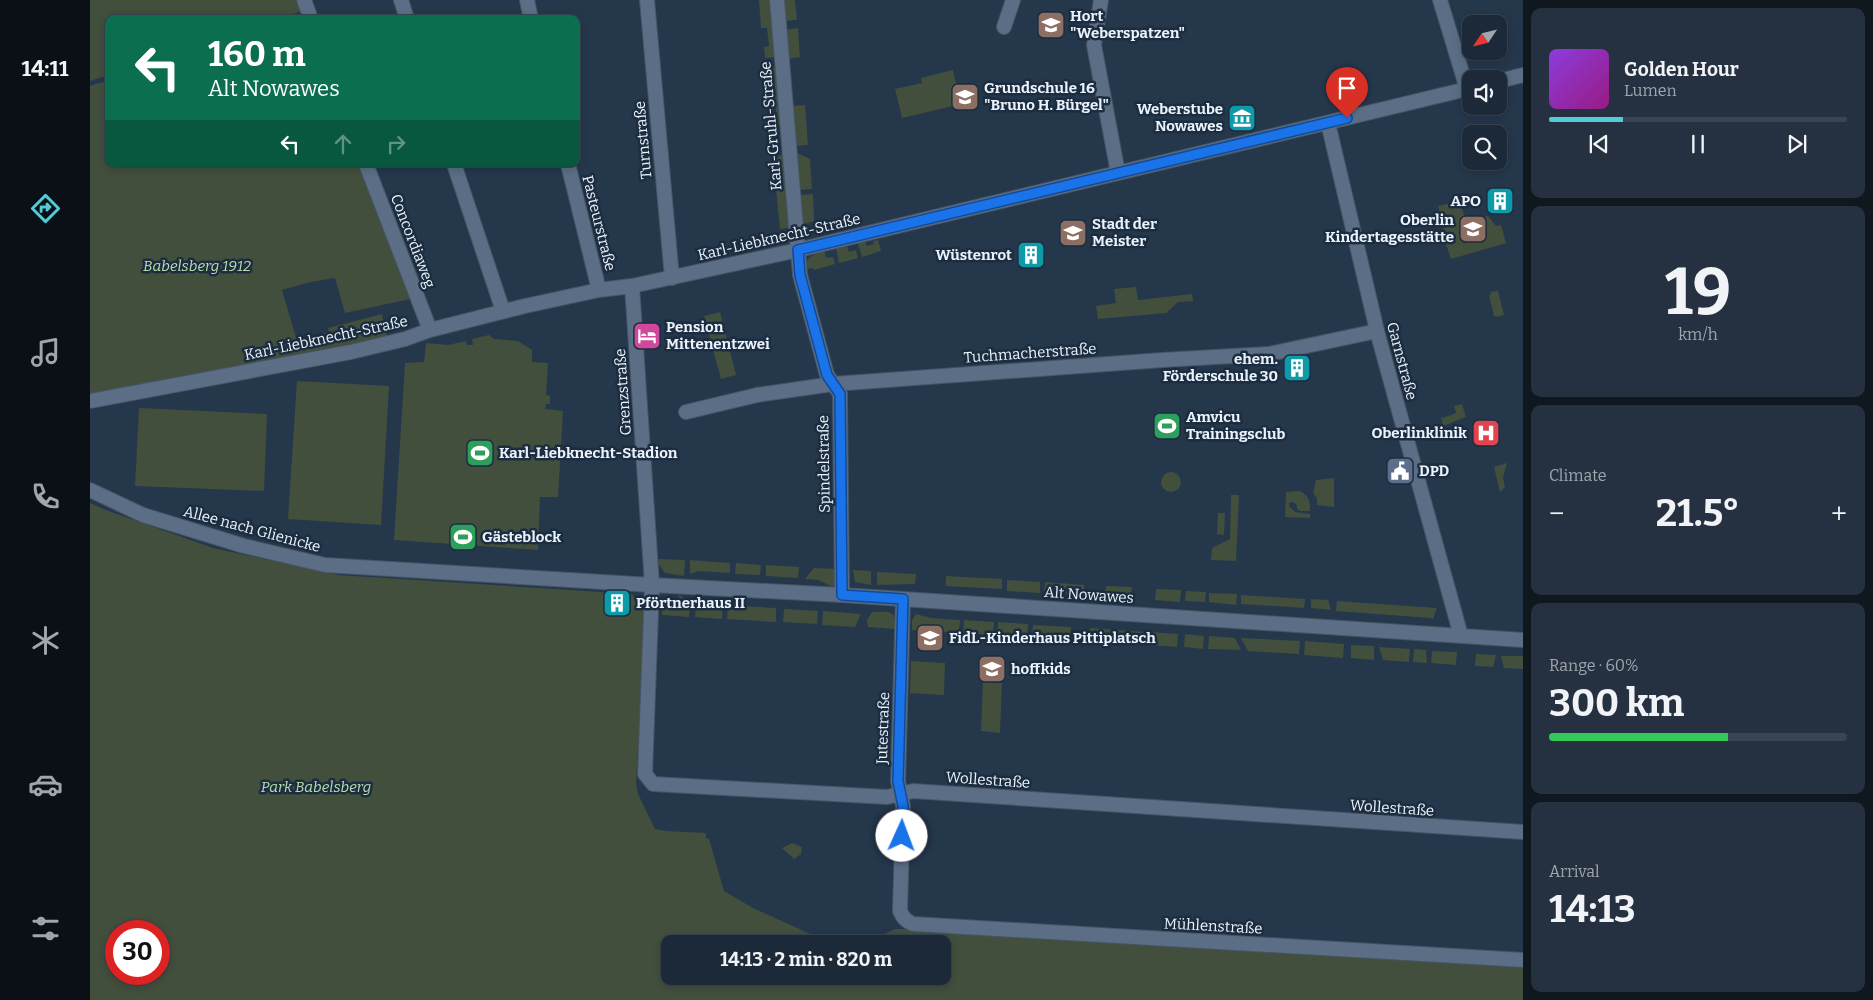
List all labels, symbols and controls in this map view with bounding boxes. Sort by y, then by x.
place label: Hort "Weberspatzen" [1070,7,1185,42]
school or university icon: Hort "Weberspatzen" [1036,10,1066,40]
north arrow [1462,15,1508,60]
map controls [1462,15,1507,170]
text: 160 m [208,33,306,75]
icon: left [125,35,190,100]
text: 14:11 [21,55,69,82]
text: Golden Hour [1624,58,1739,81]
street label: Karl-Gruhl-Straße [756,61,786,191]
pin [1326,67,1368,118]
button: sound [1462,70,1507,115]
icon: arrive [1333,74,1361,102]
text: Alt Nowawes [208,75,340,102]
place label: Grundschule 16 "Bruno H. Bürgel" [984,79,1109,114]
text: Lumen [1624,81,1677,100]
school or university icon: Grundschule 16 "Bruno H. Bürgel" [950,82,980,112]
street label: Turnstraße [631,100,655,180]
place label: Weberstube Nowawes [1137,100,1223,135]
museum icon: Weberstube Nowawes [1227,103,1257,133]
button: search [1462,125,1507,170]
icon: left [276,130,304,158]
icon: ahead [329,130,357,158]
icon: right [382,130,410,158]
icon: previous [1585,130,1613,158]
icon: pause [1684,130,1712,158]
icon: next [1783,130,1811,158]
street label: Pasteurstraße [578,173,620,273]
building icon: APO [1485,186,1515,216]
icon: directions [28,191,63,226]
street label: Concordiaweg [387,192,439,290]
place label: APO [1451,192,1481,210]
street label: Karl-Liebknecht-Straße [696,210,862,264]
place label: Oberlin Kindertagesstätte [1325,211,1454,246]
school or university icon: Oberlin Kindertagesstätte [1458,214,1488,244]
place label: Stadt der Meister [1092,215,1157,250]
school or university icon: Stadt der Meister [1058,218,1088,248]
building icon: Wüstenrot [1016,240,1046,270]
place label: Wüstenrot [935,246,1012,264]
text: 19 [1665,253,1731,331]
park label: Babelsberg 1912 [143,257,251,275]
street label: Karl-Liebknecht-Straße [243,312,409,364]
place label: Pension Mittenentzwei [666,318,770,353]
street label: Garnstraße [1383,320,1421,402]
hotel icon: Pension Mittenentzwei [632,321,662,351]
text: km/h [1678,325,1718,344]
icon: music [28,335,63,370]
street label: Tuchmacherstraße [963,339,1097,367]
street label: Grenzstraße [611,348,635,436]
place label: ehem. Förderschule 30 [1163,350,1278,385]
building icon: ehem. Förderschule 30 [1282,353,1312,383]
place label: Amvicu Trainingsclub [1186,408,1286,443]
sports icon: Amvicu Trainingsclub [1152,411,1182,441]
street label: Spindelstraße [814,415,834,513]
hospital icon: Oberlinklinik [1471,418,1501,448]
place label: Oberlinklinik [1372,424,1467,442]
sports icon: Karl-Liebknecht-Stadion [465,438,495,468]
place label: Karl-Liebknecht-Stadion [499,444,678,462]
public building icon: DPD [1385,456,1415,486]
place label: DPD [1419,462,1450,480]
text: Climate [1549,466,1607,485]
icon: phone [28,479,63,514]
text: 21.5° [1656,490,1740,536]
text: − [1549,497,1564,530]
text: + [1831,497,1847,530]
street label: Allee nach Glienicke [181,502,323,556]
sports icon: Gästeblock [448,522,478,552]
place label: Gästeblock [482,528,561,546]
street label: Alt Nowawes [1044,583,1134,607]
building icon: Pförtnerhaus II [602,588,632,618]
place label: Pförtnerhaus II [636,594,745,612]
icon: climate [28,623,63,658]
school or university icon: FidL-Kinderhaus Pittiplatsch [915,623,945,653]
place label: FidL-Kinderhaus Pittiplatsch [949,629,1156,647]
school or university icon: hoffkids [977,654,1007,684]
text: Range · 60% [1549,656,1639,675]
place label: hoffkids [1011,660,1071,678]
text: 300 km [1549,680,1684,726]
street label: Jutestraße [873,692,893,765]
icon: car [28,767,63,802]
street label: Wollestraße [945,768,1031,792]
park label: Park Babelsberg [261,778,371,796]
street label: Wollestraße [1349,796,1435,820]
position arrow [875,809,927,861]
text: Arrival [1549,862,1600,881]
text: 14:13 [1549,886,1636,932]
icon: filters [28,911,63,946]
street label: Mühlenstraße [1163,914,1263,938]
speed limit sign: 30 [105,920,170,985]
text: 14:13 · 2 min · 820 m [720,948,892,971]

